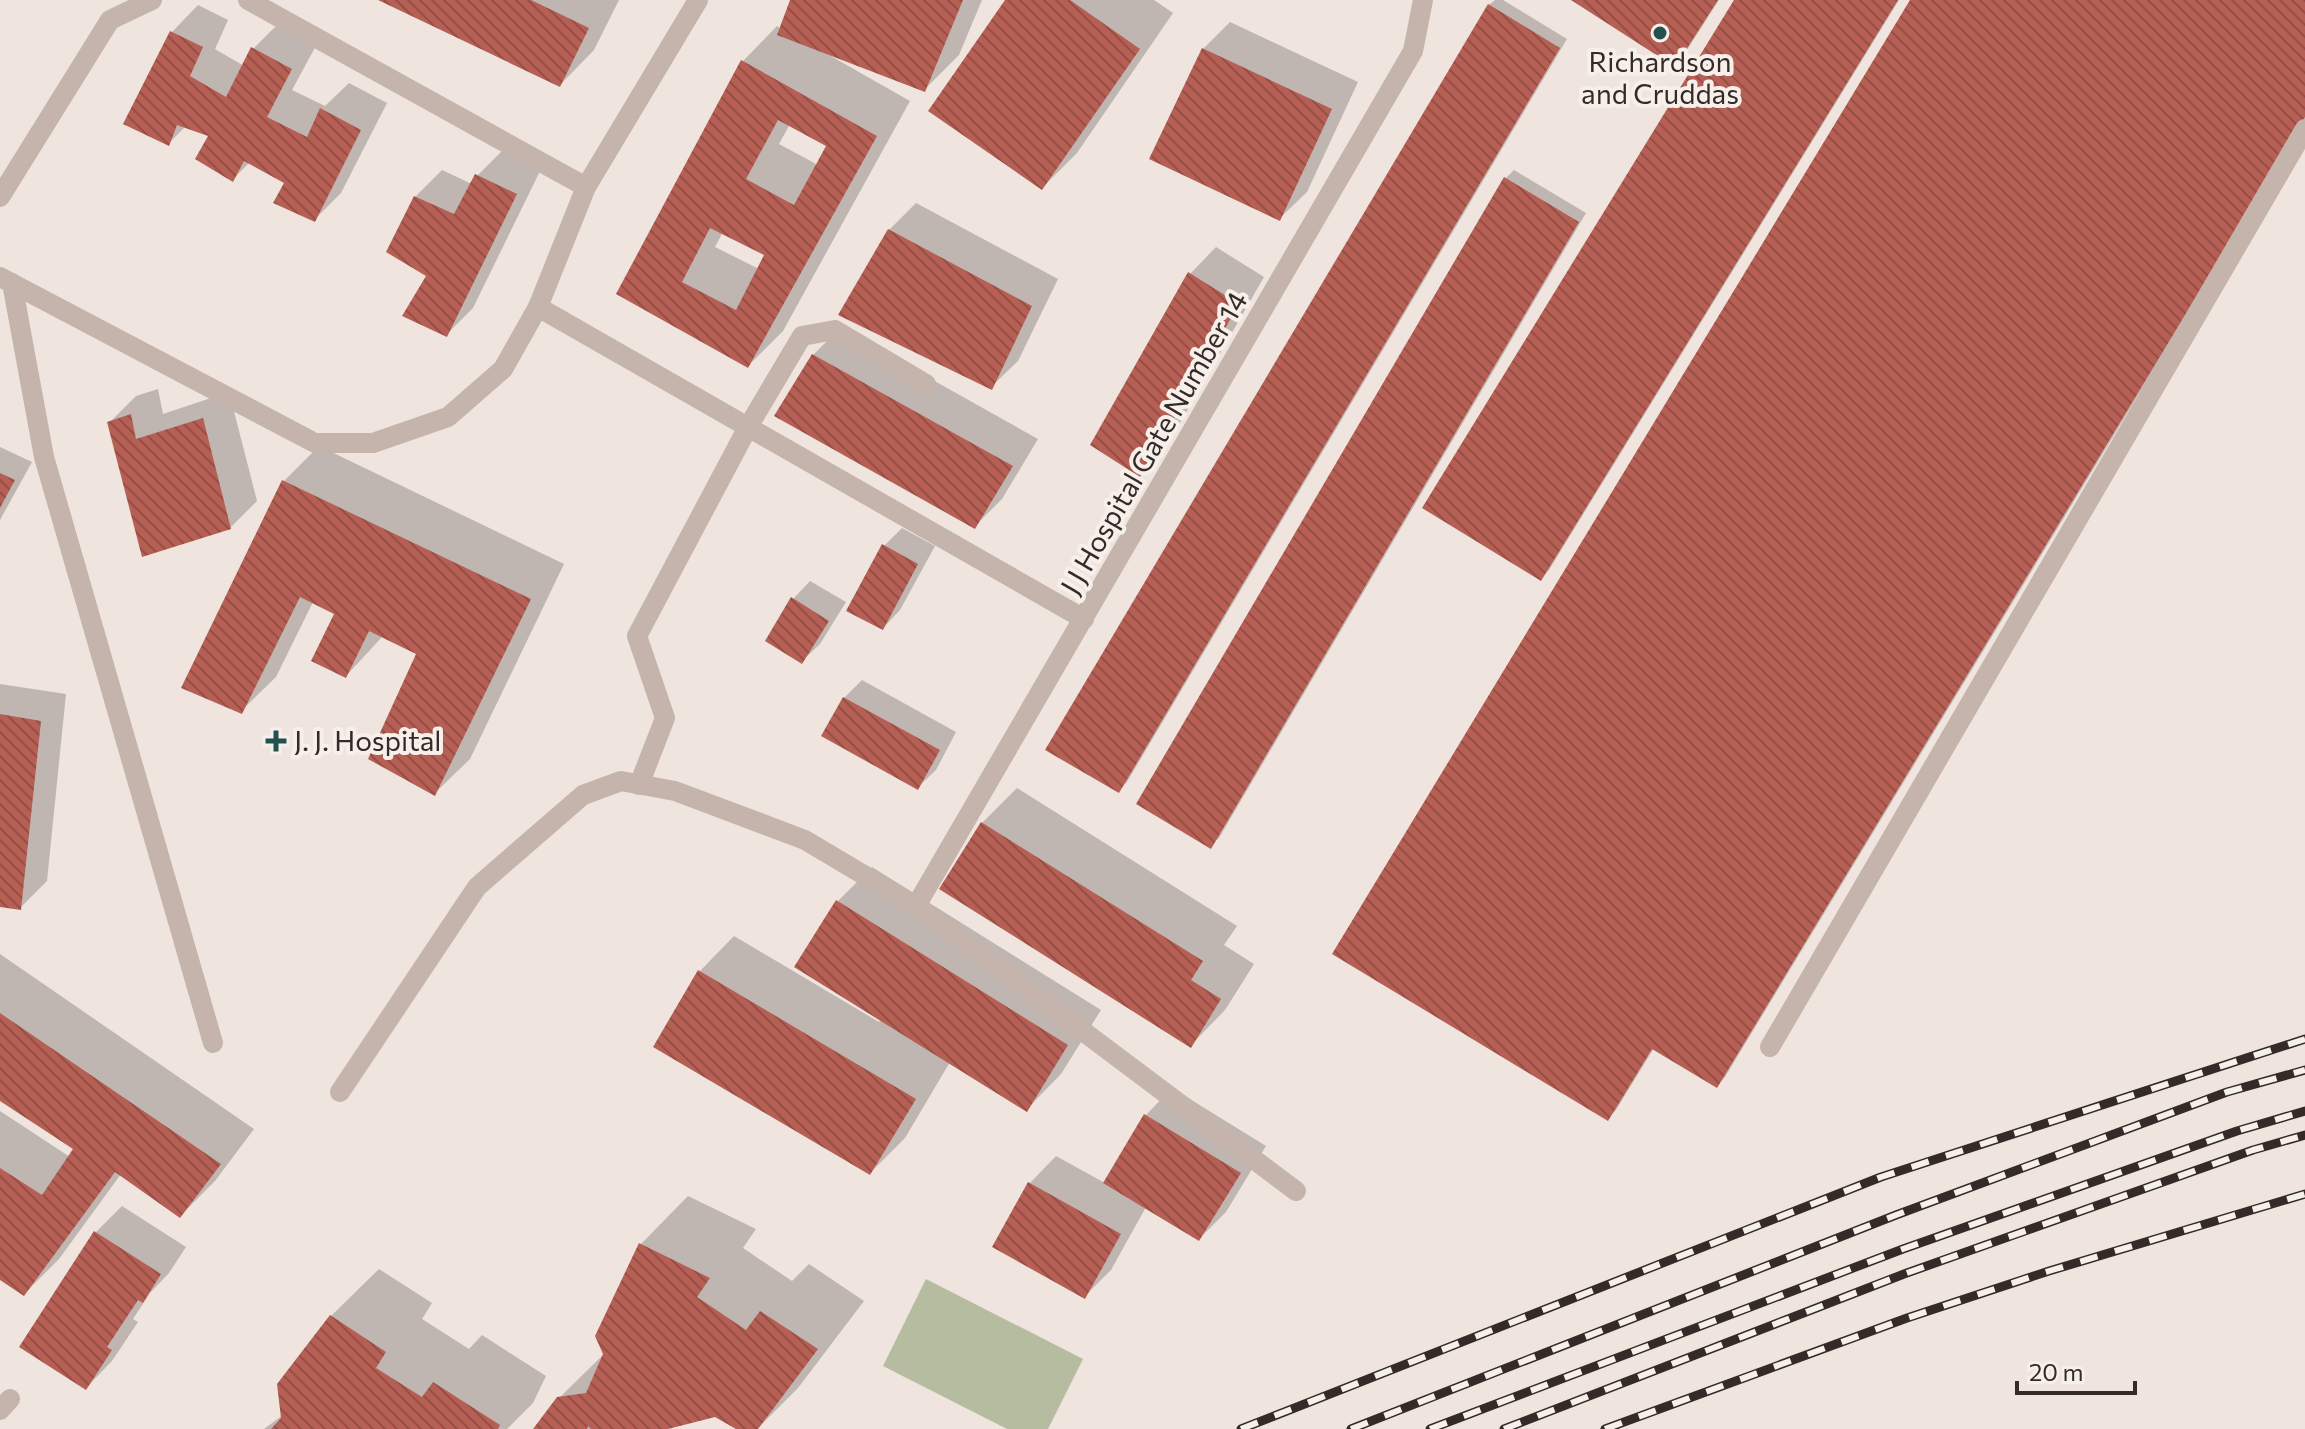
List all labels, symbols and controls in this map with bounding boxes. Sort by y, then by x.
marker: Richardson and Cruddas [1651,24,1669,42]
place label: Richardson and Cruddas [1581,44,1739,110]
street label: J J Hospital Gate Number 14 [1052,285,1254,600]
place label: J. J. Hospital [294,723,441,757]
marker: J. J. Hospital [265,730,287,752]
scale bar [2017,1345,2135,1395]
text: 20 m [2029,1357,2083,1386]

